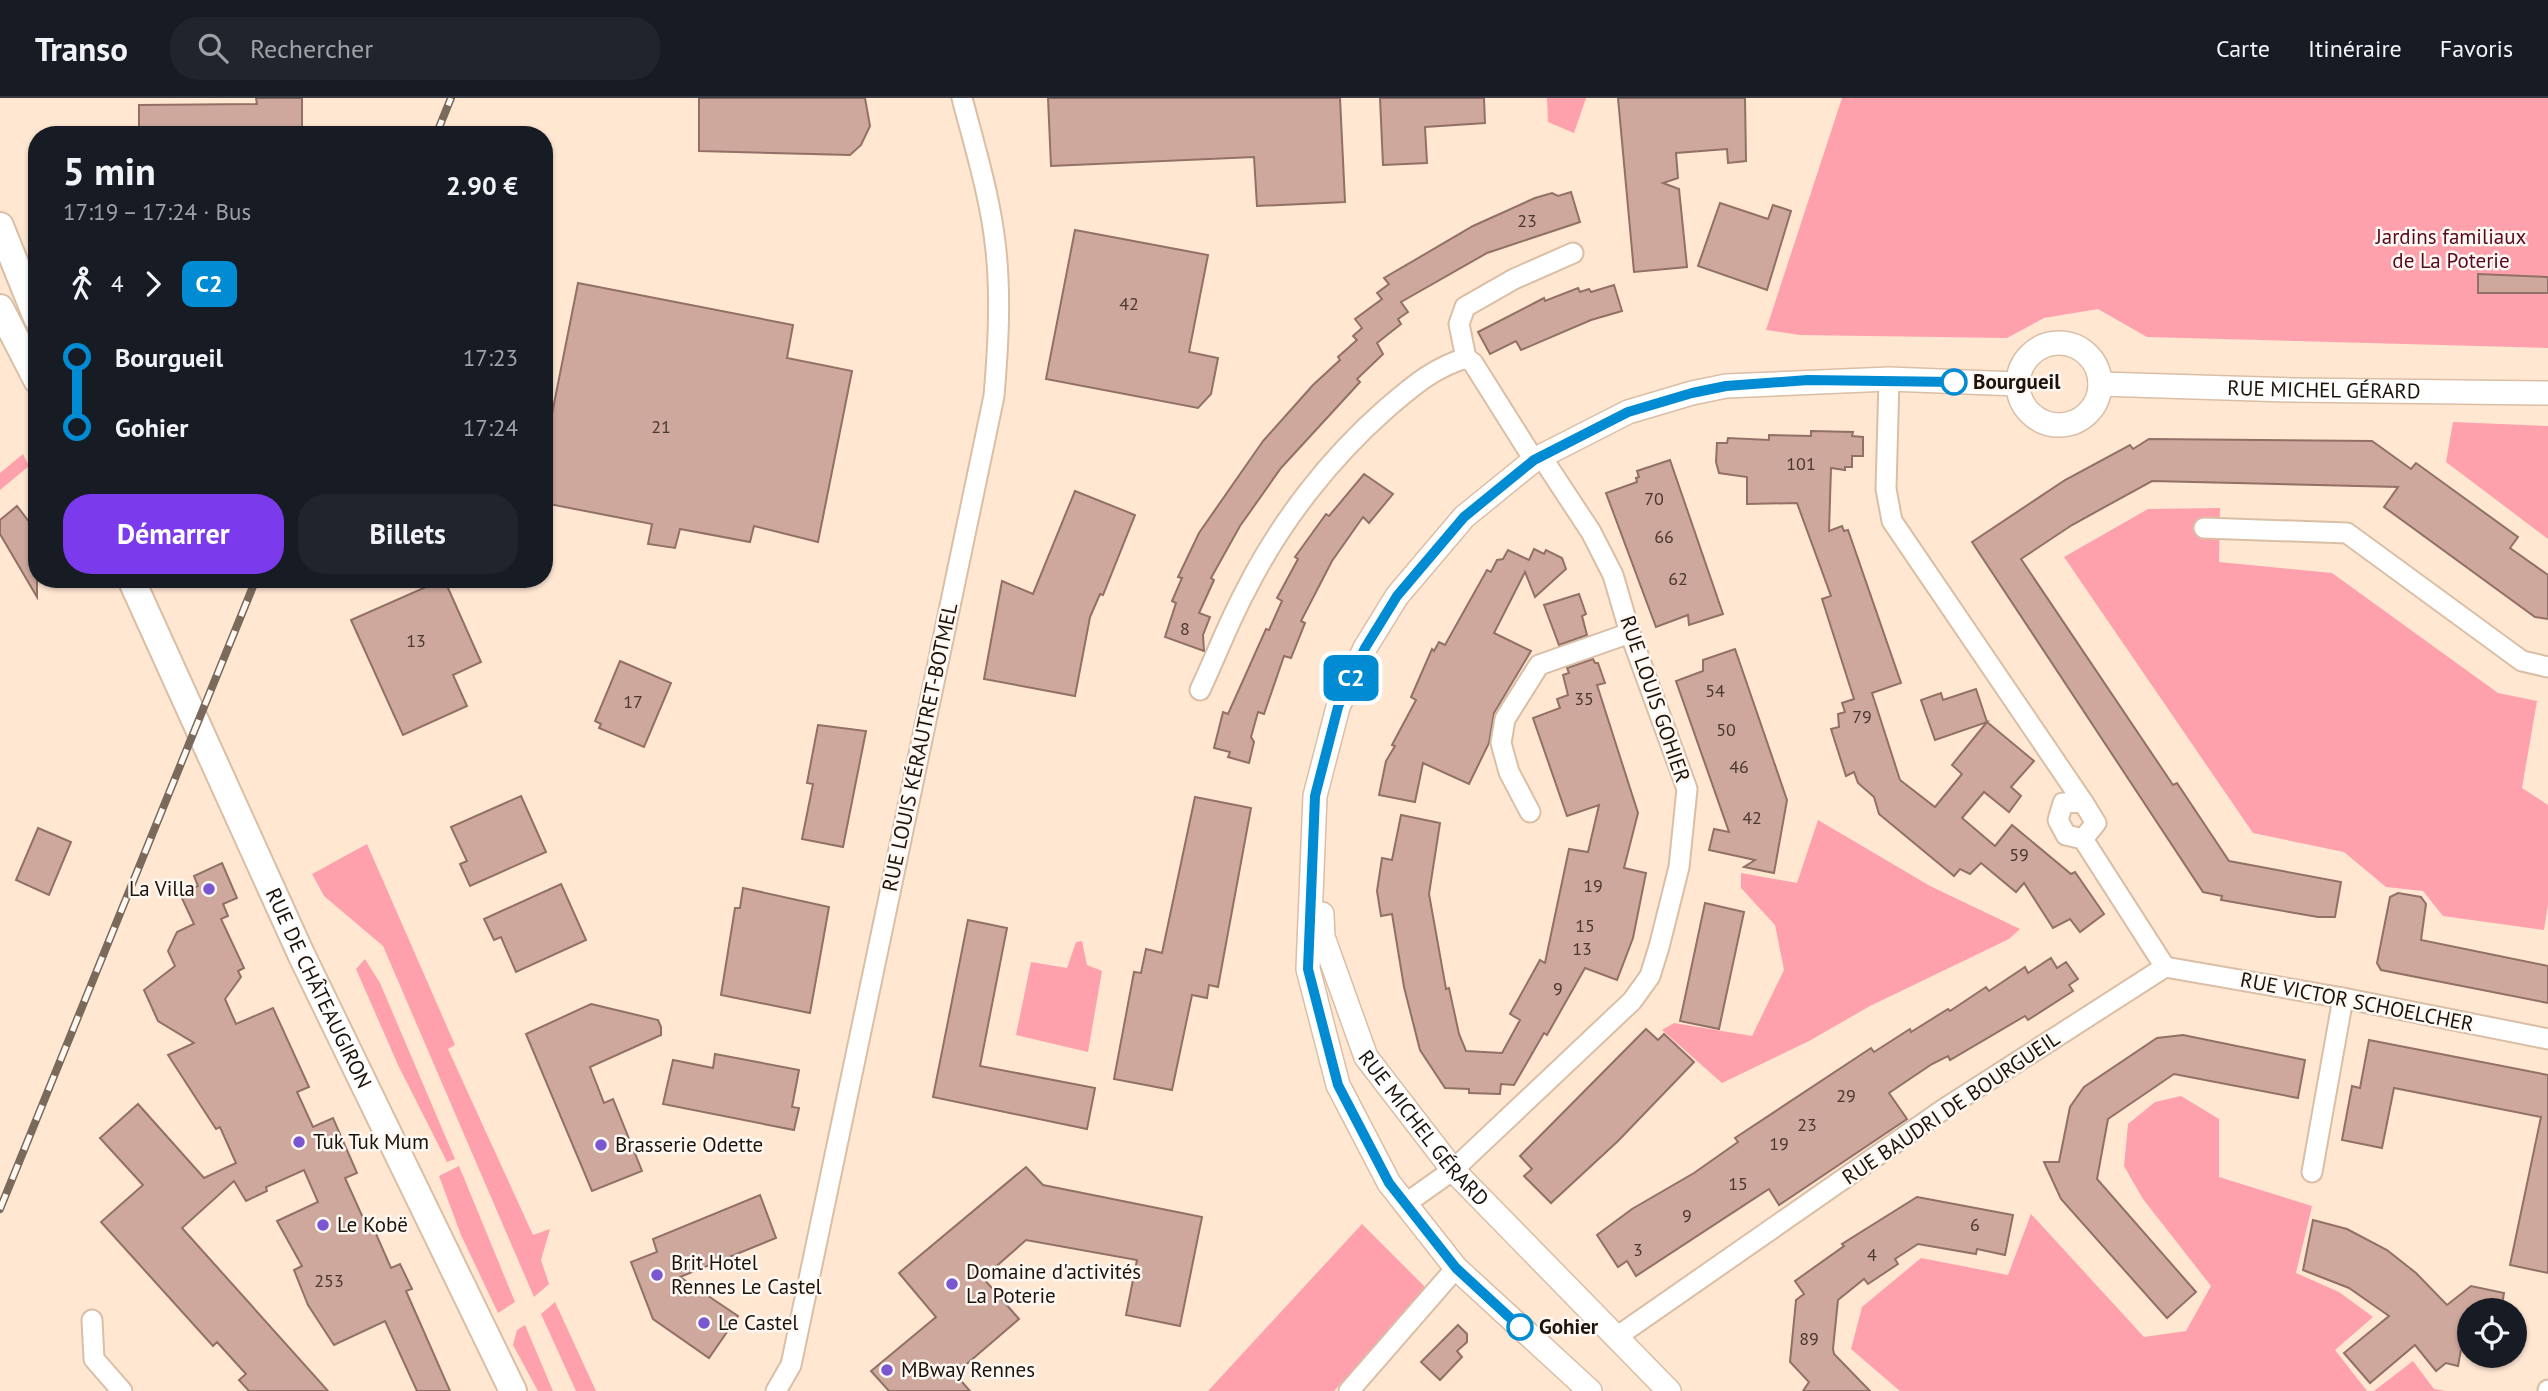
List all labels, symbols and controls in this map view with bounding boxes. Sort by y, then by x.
search box [170,17,660,80]
text: Transo [35,27,128,70]
icon: search [194,29,232,67]
text: Rechercher [250,32,373,65]
text: Carte [2216,33,2270,64]
text: Itinéraire [2308,33,2402,64]
text: Favoris [2440,33,2513,64]
text: 5 min [63,146,156,195]
text: 2.90 € [446,169,518,202]
text: 17:19 – 17:24 · Bus [63,197,251,226]
house number: 23 [1517,209,1537,232]
park label: Jardins familiaux de La Poterie [2375,223,2526,274]
icon: walk [63,265,101,303]
icon: forward [134,265,172,303]
text: C2 [196,268,223,299]
text: 4 [111,269,124,298]
house number: 42 [1119,292,1139,315]
text: Bourgueil [115,341,223,374]
text: 17:23 [463,343,518,372]
place label: Bourgueil [1973,368,2061,395]
marker: Bourgueil [1941,369,1967,395]
street label: RUE MICHEL GÉRARD [2227,374,2421,405]
text: Gohier [115,411,188,444]
text: 17:24 [463,413,518,442]
house number: 21 [651,415,671,438]
house number: 101 [1786,452,1816,475]
house number: 70 [1644,487,1664,510]
button: Démarrer [63,494,284,574]
button: Billets [298,494,518,574]
house number: 66 [1654,525,1674,548]
house number: 62 [1668,567,1688,590]
street label: RUE LOUIS KÉRAUTRET-BOTMEL [876,600,963,894]
street label: RUE LOUIS GOHIER [1614,612,1697,786]
house number: 8 [1180,617,1190,640]
house number: 13 [406,629,426,652]
line badge: C2 [1320,655,1382,701]
text: C2 [1337,662,1365,693]
house number: 54 [1705,679,1725,702]
house number: 35 [1574,687,1594,710]
house number: 17 [623,690,643,713]
house number: 79 [1852,705,1872,728]
house number: 50 [1716,718,1736,741]
house number: 46 [1729,755,1749,778]
house number: 42 [1742,806,1762,829]
house number: 59 [2009,843,2029,866]
house number: 19 [1583,874,1603,897]
place label: La Villa [129,875,195,902]
marker: La Villa [201,881,217,897]
street label: RUE DE CHÂTEAUGIRON [260,883,378,1092]
house number: 15 [1575,914,1595,937]
house number: 13 [1572,937,1592,960]
street label: RUE VICTOR SCHOELCHER [2238,966,2476,1037]
house number: 9 [1553,977,1563,1000]
street label: RUE BAUDRI DE BOURGUEIL [1837,1025,2065,1190]
street label: RUE MICHEL GÉRARD [1353,1044,1495,1212]
house number: 29 [1836,1084,1856,1107]
house number: 23 [1797,1113,1817,1136]
place label: Tuk Tuk Mum [313,1128,429,1155]
place label: Brasserie Odette [615,1131,763,1158]
house number: 19 [1769,1132,1789,1155]
marker: Tuk Tuk Mum [291,1134,307,1150]
marker: Brasserie Odette [593,1137,609,1153]
house number: 15 [1728,1172,1748,1195]
house number: 9 [1682,1204,1692,1227]
place label: Le Kobë [337,1211,408,1238]
house number: 6 [1970,1213,1980,1236]
marker: Le Kobë [315,1217,331,1233]
house number: 3 [1633,1238,1643,1261]
house number: 4 [1867,1243,1877,1266]
place label: Brit Hotel Rennes Le Castel [671,1249,822,1300]
place label: Domaine d'activités La Poterie [966,1258,1141,1309]
marker: Brit Hotel Rennes Le Castel [649,1267,665,1283]
house number: 253 [314,1269,344,1292]
marker: Domaine d'activités La Poterie [944,1276,960,1292]
map controls [2457,1298,2527,1368]
button: locate [2457,1298,2527,1368]
place label: Le Castel [718,1309,798,1336]
place label: Gohier [1539,1313,1599,1340]
marker: Gohier [1507,1314,1533,1340]
marker: Le Castel [696,1315,712,1331]
house number: 89 [1799,1327,1819,1350]
place label: MBway Rennes [901,1356,1035,1383]
marker: MBway Rennes [879,1362,895,1378]

